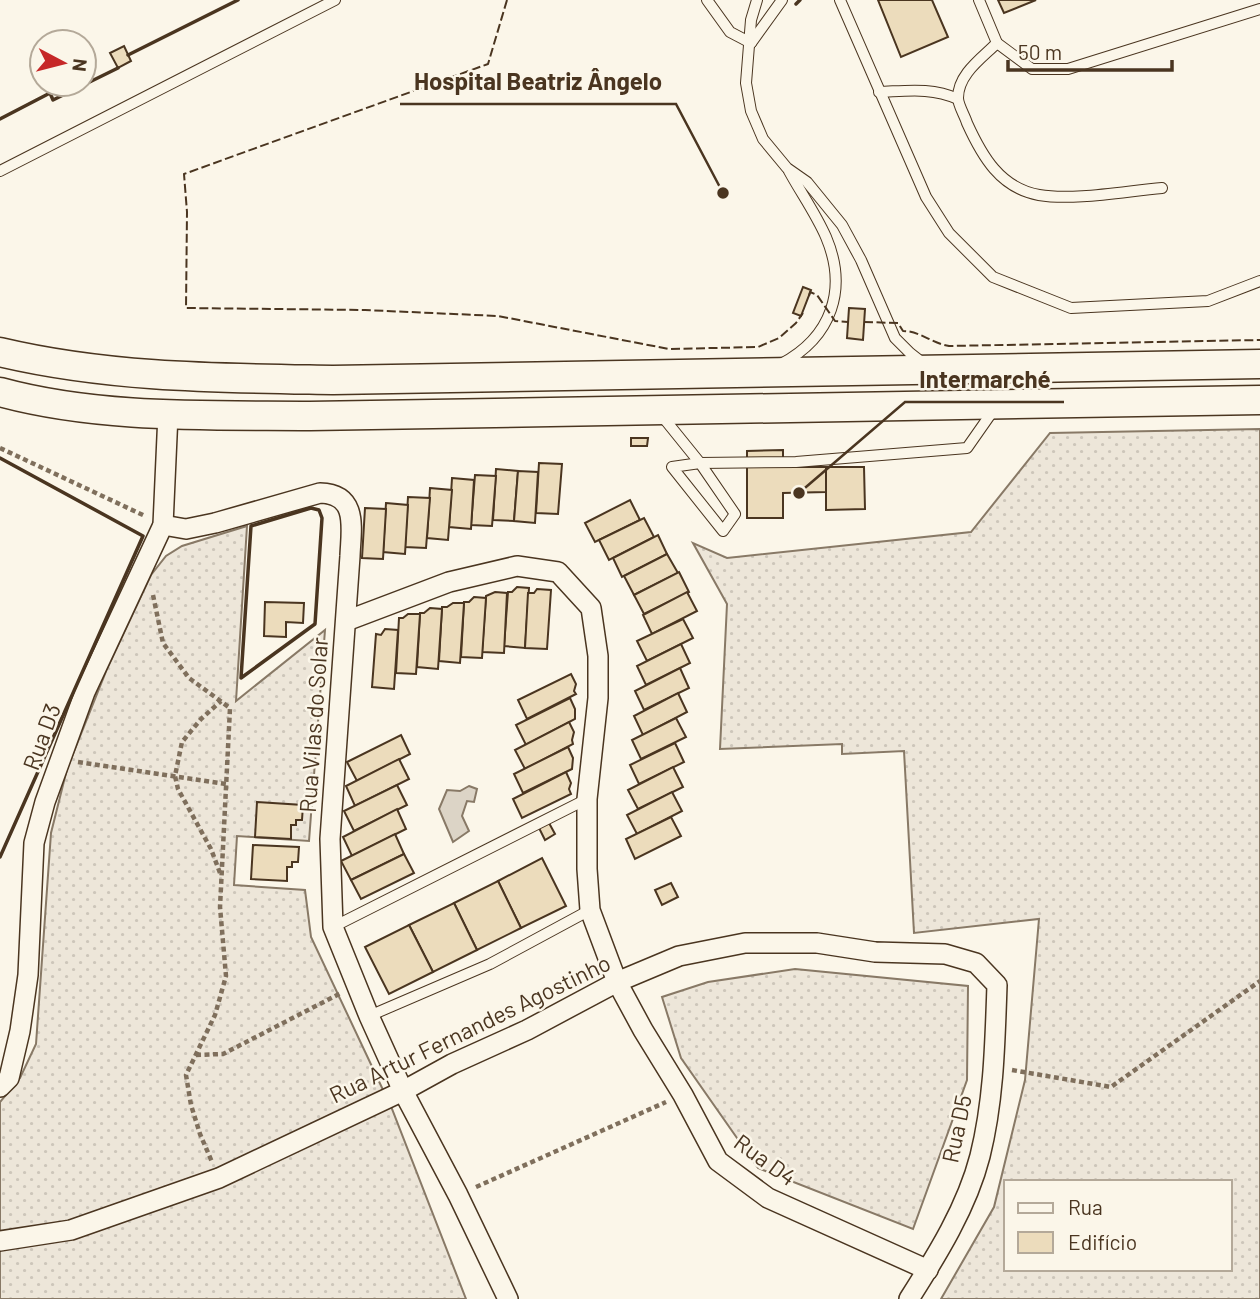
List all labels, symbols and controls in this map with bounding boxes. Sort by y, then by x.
north arrow [28,28,98,98]
scale bar [1008,28,1172,72]
text: 50 m [1018,39,1062,64]
text: N [68,57,93,73]
callout: Hospital Beatriz Ângelo [400,59,676,104]
text: Hospital Beatriz Ângelo [414,66,662,95]
callout: Intermarché [905,357,1064,402]
text: Intermarché [919,364,1051,393]
street label: Rua Vilas do Solar [293,636,333,814]
street label: Rua D3 [16,700,66,774]
street label: Rua Artur Fernandes Agostinho [324,948,615,1108]
street label: Rua D5 [935,1092,977,1165]
street label: Rua D4 [729,1127,802,1191]
legend [1004,1180,1232,1271]
text: Rua [1068,1194,1103,1219]
text: Edifício [1068,1229,1137,1254]

